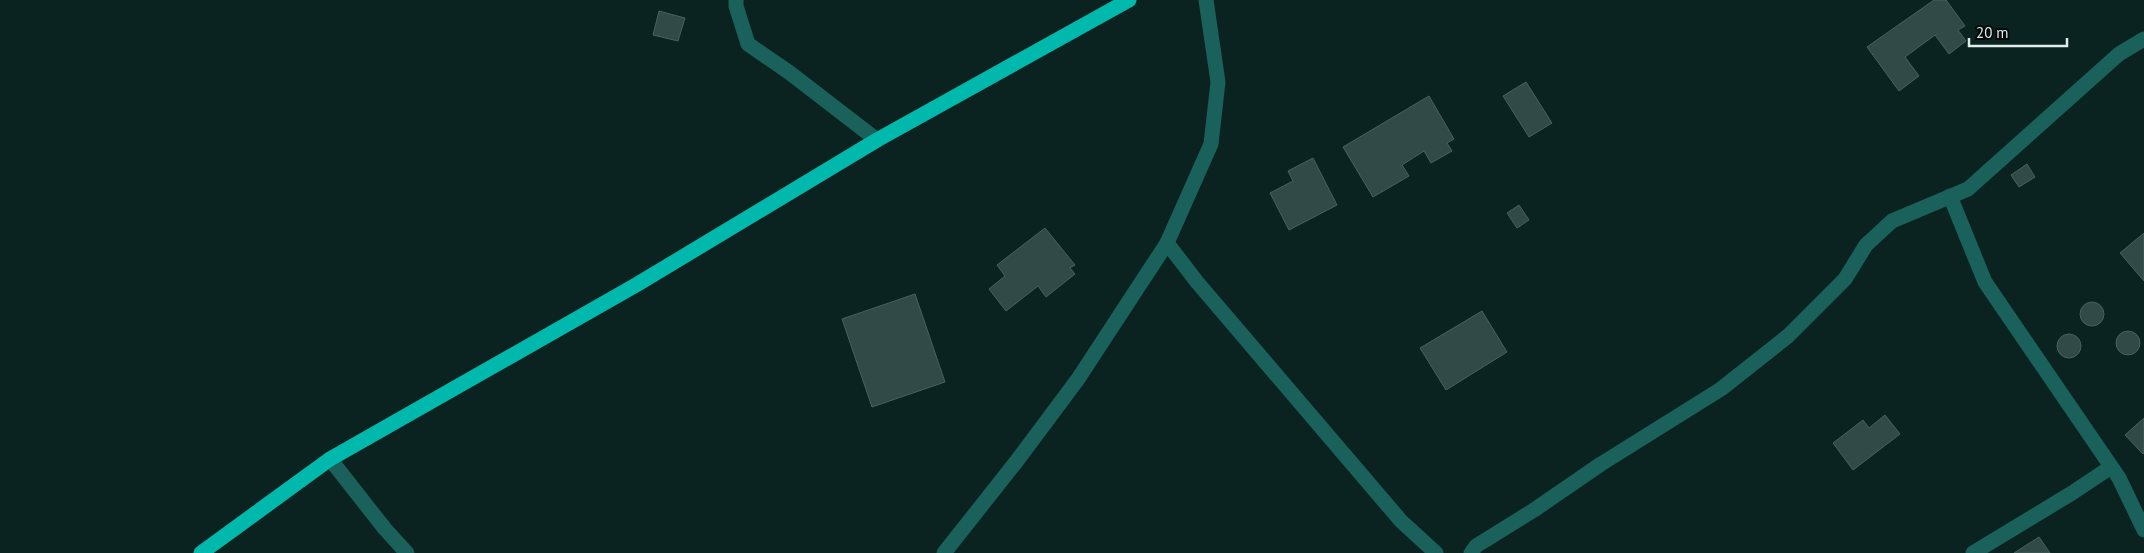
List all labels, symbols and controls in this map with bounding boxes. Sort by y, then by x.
scale bar [1969,15,2066,47]
text: 20 m [1976,23,2009,42]

